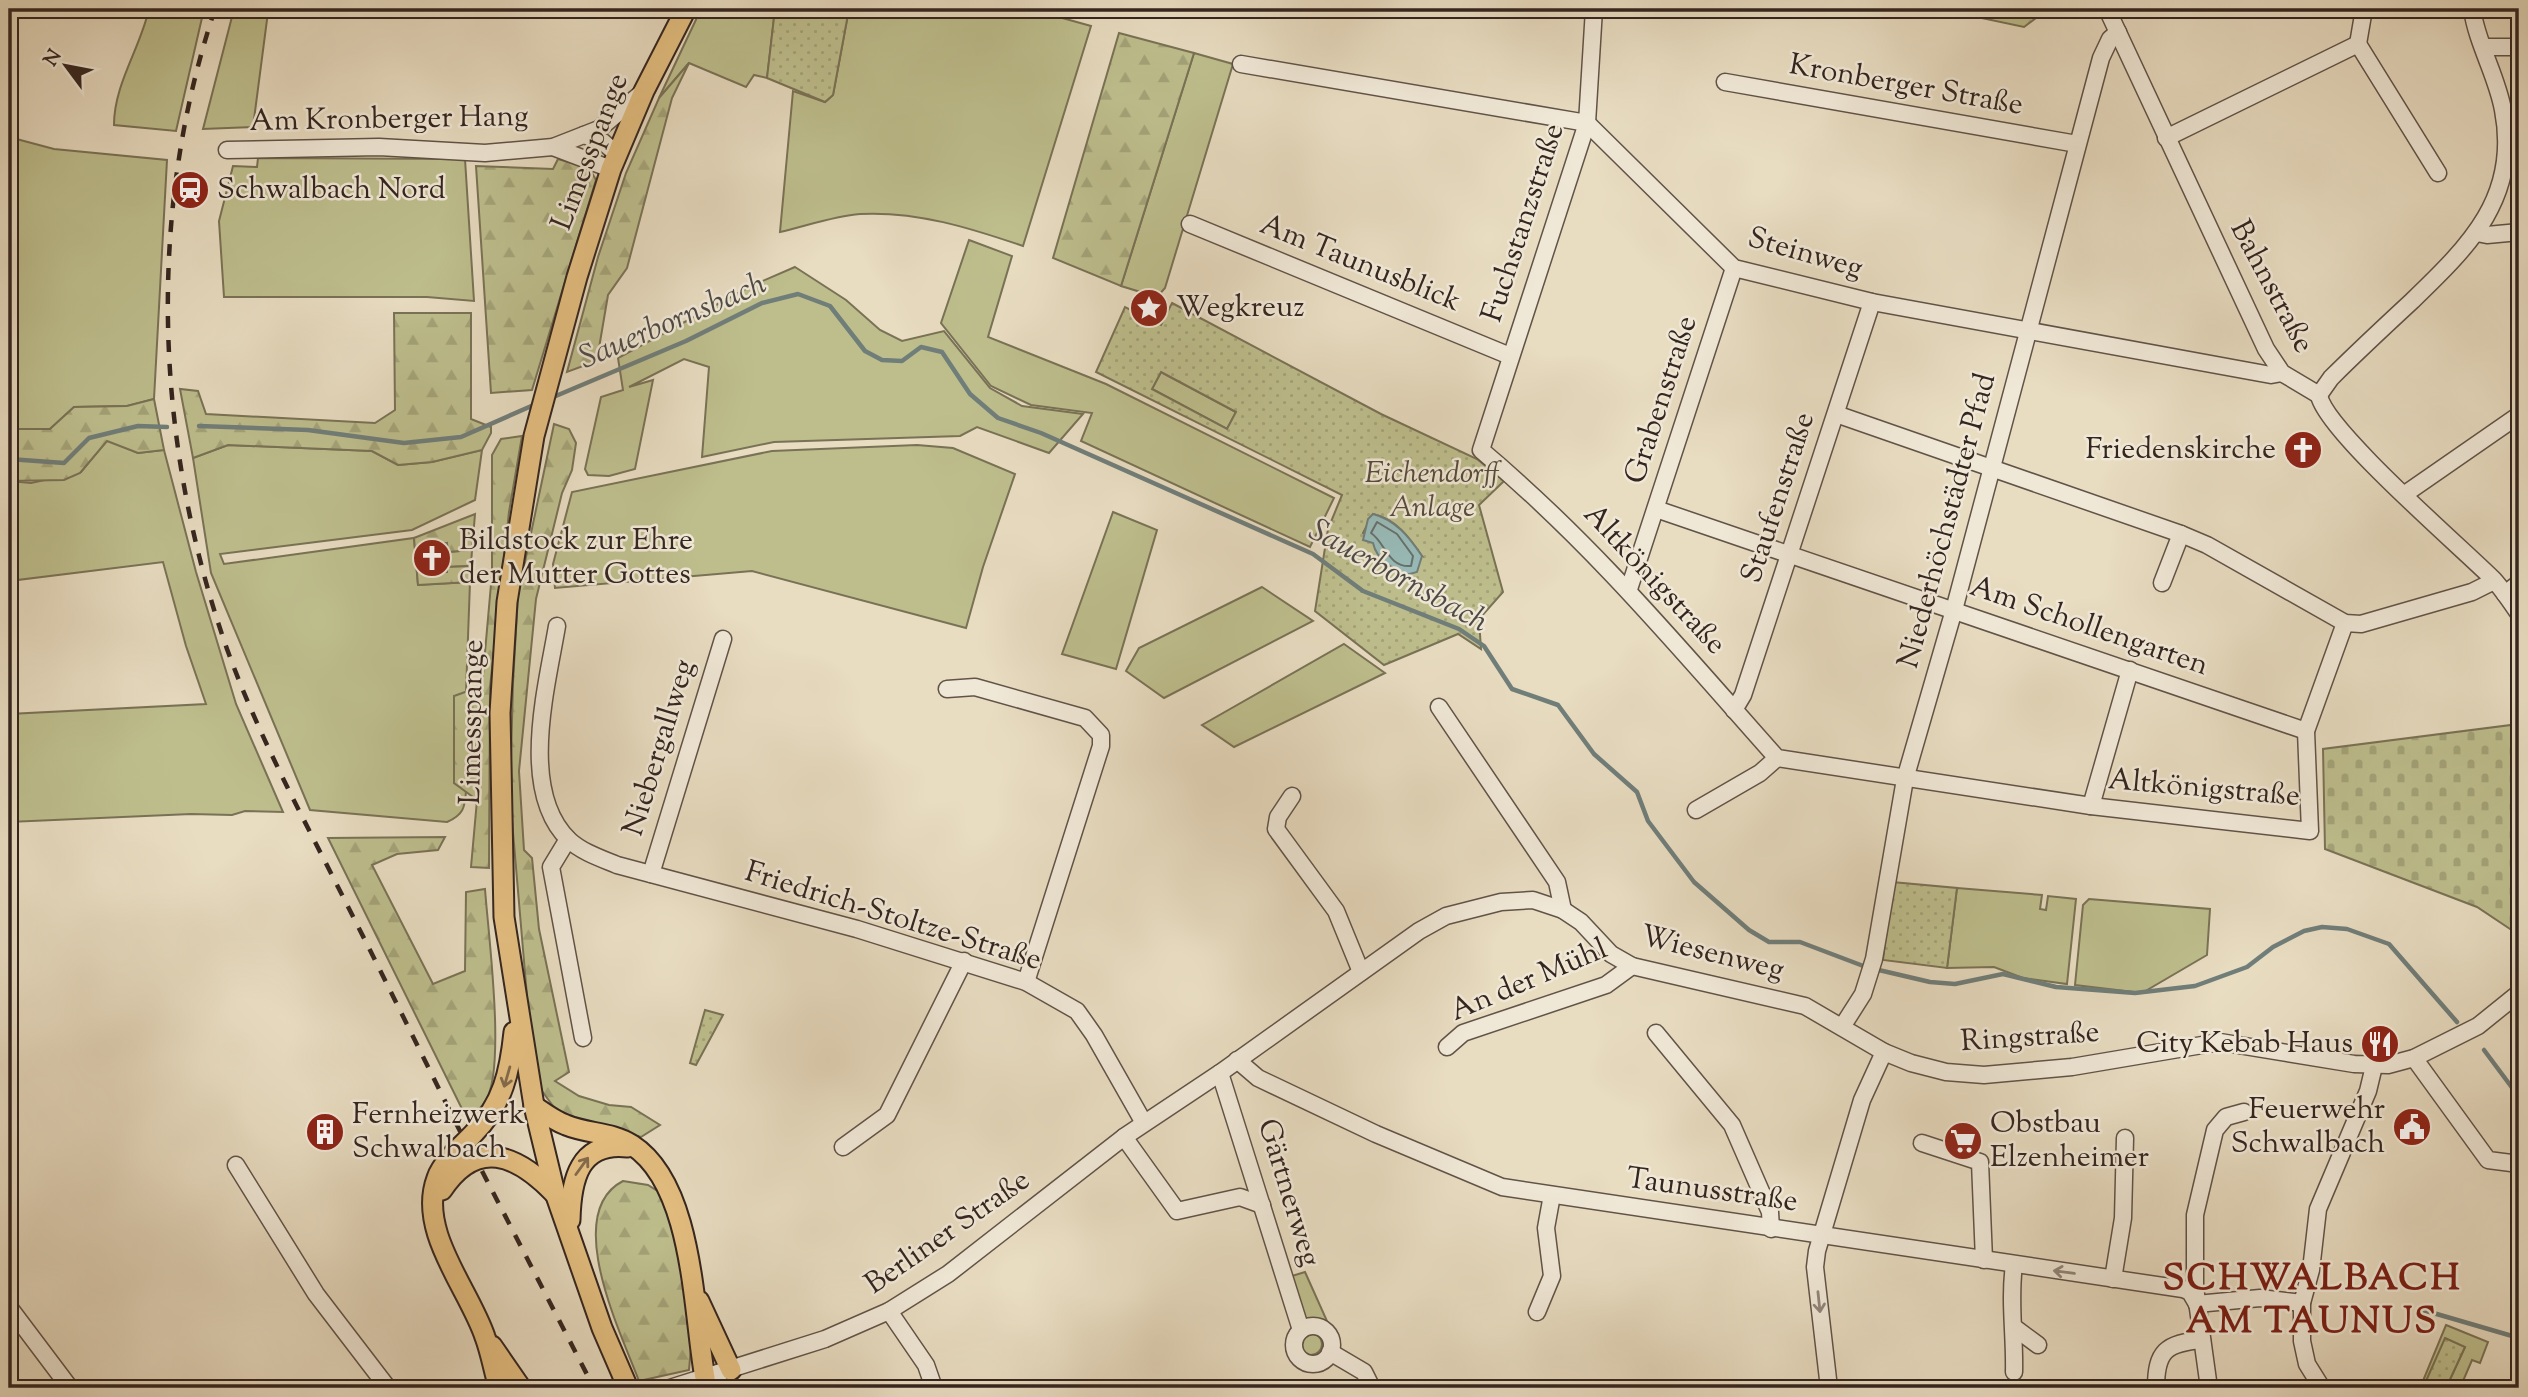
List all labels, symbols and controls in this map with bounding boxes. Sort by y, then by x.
north arrow [32,32,102,102]
street label: Kronberger Straße [1786,44,2026,128]
text: N [38,45,69,72]
street label: Limesspange [541,67,641,237]
street label: Am Kronberger Hang [249,96,529,144]
street label: Fuchstanzstraße [1472,118,1576,328]
station icon: Schwalbach Nord [169,169,211,211]
place label: Schwalbach Nord [217,169,446,212]
street label: Am Taunusblick [1253,204,1467,324]
street label: Bahnstraße [2218,213,2324,361]
street label: Steinweg [1743,217,1867,291]
water label: Sauerbornsbach [572,262,774,382]
place icon: Wegkreuz [1128,287,1170,329]
place label: Wegkreuz [1176,287,1305,330]
street label: Grabenstraße [1615,310,1709,490]
street label: Niederhöchstädter Pfad [1888,369,2008,673]
street label: Staufenstraße [1731,407,1827,589]
place label: Friedenskirche [2085,429,2276,472]
church icon: Friedenskirche [2282,429,2324,471]
park label: Eichendorff Anlage [1365,453,1503,530]
street label: Altkönigstraße [1573,495,1735,665]
water label: Sauerbornsbach [1300,509,1497,646]
place label: Bildstock zur Ehre der Mutter Gottes [459,520,693,597]
church icon: Bildstock zur Ehre der Mutter Gottes [411,537,453,579]
street label: Am Schollengarten [1964,566,2214,688]
street label: Limesspange [450,639,496,805]
street label: Niebergallweg [613,654,707,842]
street label: Altkönigstraße [2106,759,2302,819]
street label: Friedrich-Stoltze-Straße [739,851,1047,983]
street label: Wiesenweg [1636,915,1788,993]
street label: An der Mühl [1444,929,1614,1033]
street label: Ringstraße [1959,1012,2101,1064]
place label: City Kebab Haus [2136,1023,2353,1066]
restaurant icon: City Kebab Haus [2359,1023,2401,1065]
one-way arrow [500,1065,513,1088]
place label: Feuerwehr Schwalbach [2231,1089,2385,1166]
place label: Fernheizwerk Schwalbach [352,1094,525,1171]
place label: Obstbau Elzenheimer [1990,1103,2149,1180]
public building icon: Feuerwehr Schwalbach [2391,1106,2433,1148]
building icon: Fernheizwerk Schwalbach [304,1111,346,1153]
street label: Gärtnerweg [1245,1114,1331,1272]
supermarket icon: Obstbau Elzenheimer [1942,1120,1984,1162]
one-way arrow [574,1157,589,1176]
street label: Taunusstraße [1624,1158,1800,1224]
street label: Berliner Straße [857,1160,1039,1306]
district label: SCHWALBACH AM TAUNUS [2163,1253,2461,1350]
one-way arrow [2053,1265,2076,1278]
one-way arrow [1813,1290,1826,1313]

